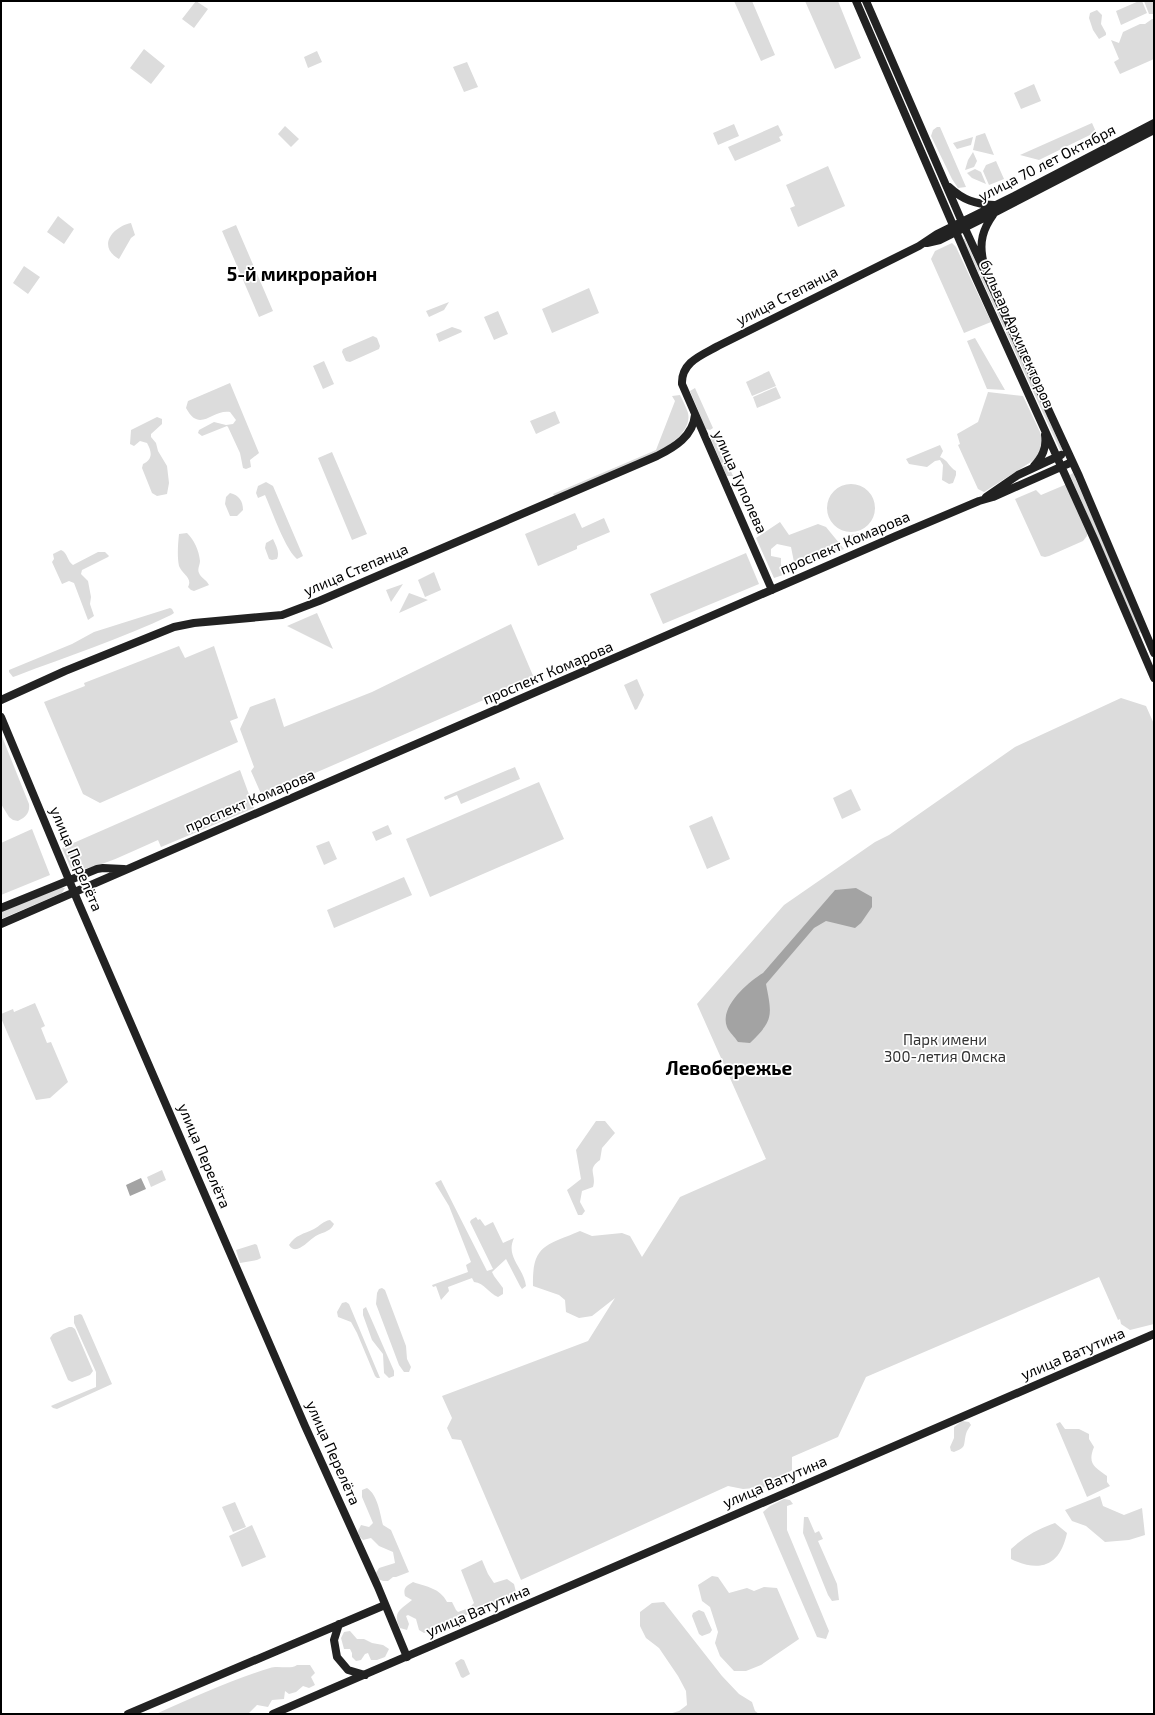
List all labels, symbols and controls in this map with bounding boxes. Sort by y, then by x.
street label: улица 70 лет Октября [975,120,1118,205]
street label: бульвар Архитекторов [976,257,1059,411]
district label: 5-й микрорайон [227,262,377,285]
street label: улица Степанца [733,262,841,329]
street label: улица Туполева [709,427,772,536]
street label: проспект Комарова [777,507,912,578]
street label: улица Степанца [301,539,411,600]
street label: проспект Комарова [480,637,615,708]
street label: проспект Комарова [182,765,317,836]
street label: улица Перелёта [46,804,107,914]
park label: Парк имени 300-летия Омска [884,1030,1006,1065]
district label: Левобережье [666,1056,793,1079]
street label: улица Перелёта [174,1101,235,1211]
street label: улица Ватутина [1018,1323,1128,1384]
street label: улица Перелёта [302,1398,365,1508]
street label: улица Ватутина [720,1451,830,1512]
street label: улица Ватутина [423,1580,533,1641]

